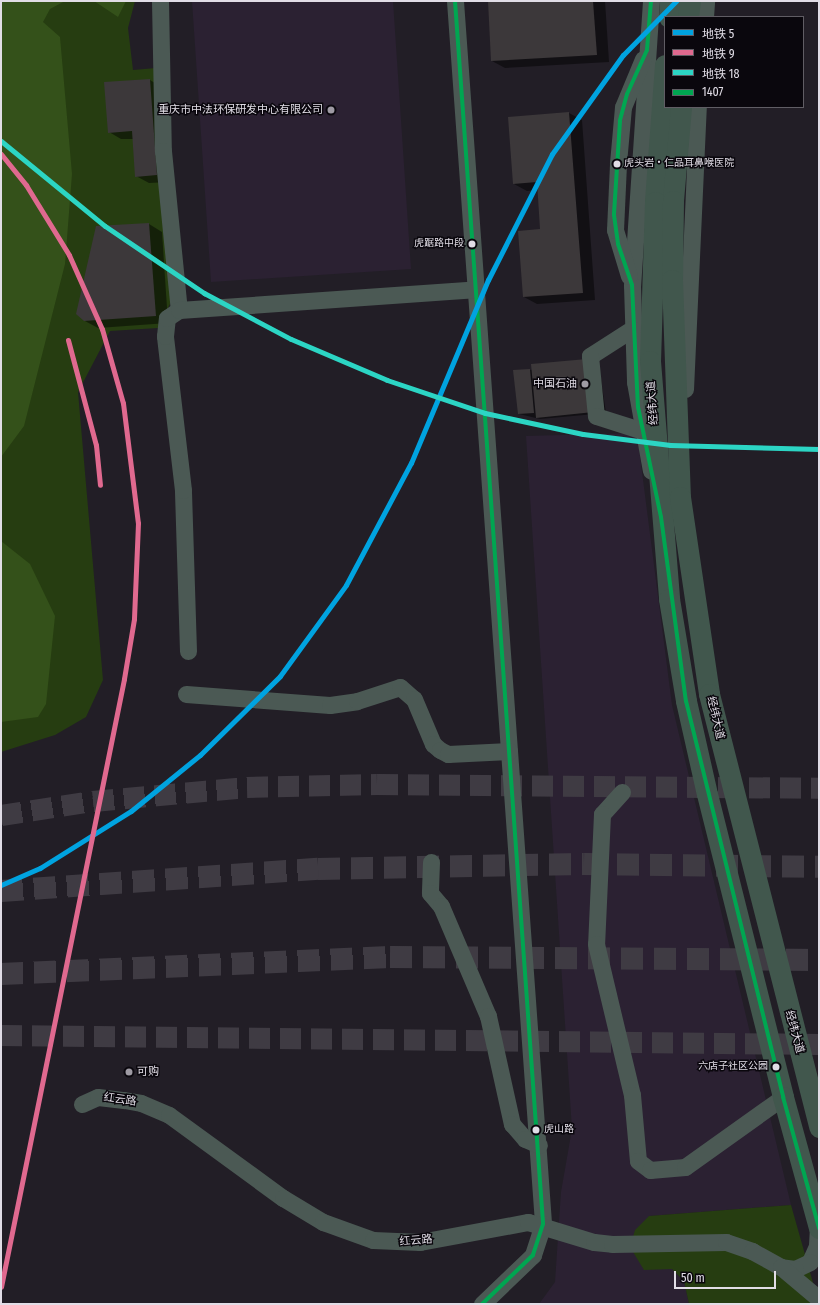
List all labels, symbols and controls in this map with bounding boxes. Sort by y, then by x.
legend [664,16,804,108]
text: 地铁 5 [702,27,734,41]
text: 地铁 9 [702,47,735,61]
text: 地铁 18 [702,67,740,81]
text: 1407 [702,85,723,99]
place label: 重庆市中法环保研发中心有限公司 [158,103,323,117]
marker: 重庆市中法环保研发中心有限公司 [326,105,336,115]
place label: 虎头岩‧仁品耳鼻喉医院 [624,158,734,170]
marker: 虎头岩‧仁品耳鼻喉医院 [612,159,622,169]
place label: 虎踞路中段 [414,238,464,250]
marker: 虎踞路中段 [467,239,477,249]
place label: 中国石油 [533,377,577,391]
marker: 中国石油 [580,379,590,389]
street label: 经纬大道 [645,381,661,425]
street label: 经纬大道 [704,695,726,741]
street label: 经纬大道 [782,1009,806,1055]
place label: 六店子社区公园 [698,1061,768,1073]
marker: 六店子社区公园 [771,1062,781,1072]
place label: 可购 [137,1065,159,1079]
marker: 可购 [124,1067,134,1077]
street label: 红云路 [103,1091,137,1109]
place label: 虎山路 [544,1124,574,1136]
marker: 虎山路 [531,1125,541,1135]
street label: 红云路 [399,1233,433,1249]
scale bar [676,1263,778,1289]
text: 50 m [681,1271,705,1285]

